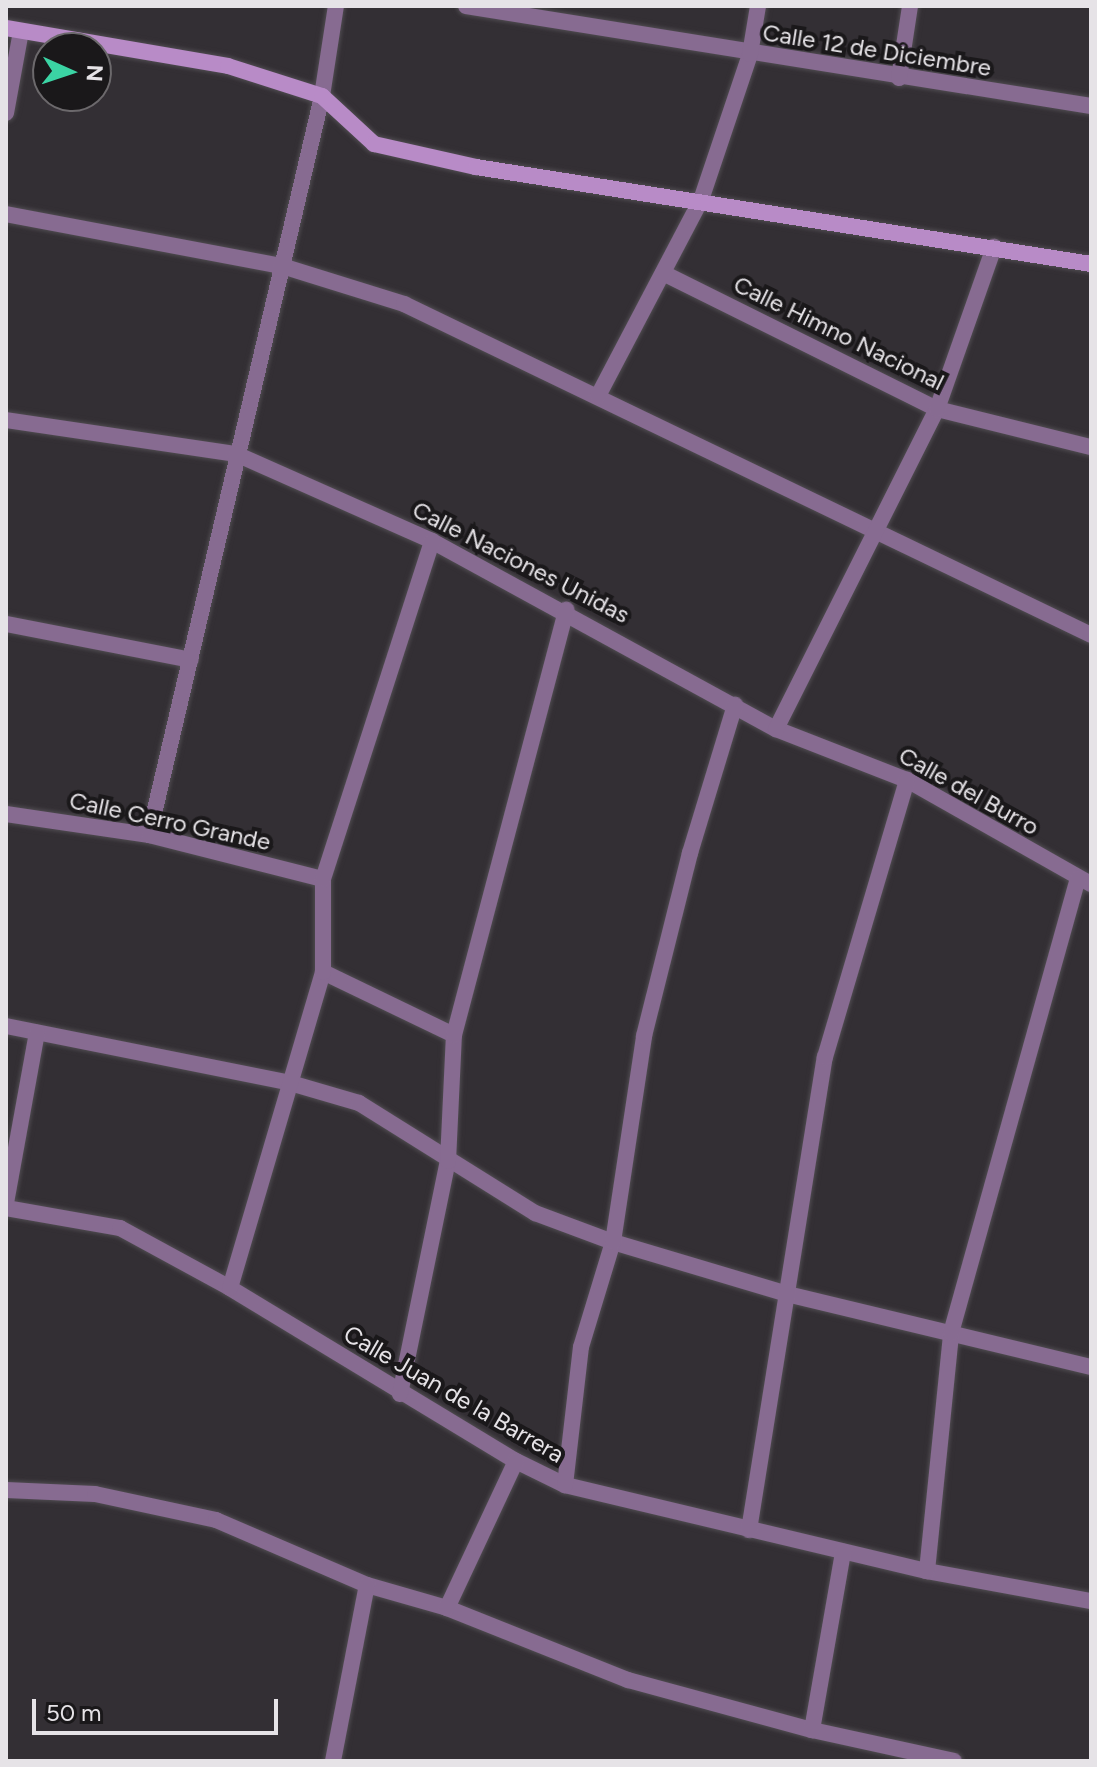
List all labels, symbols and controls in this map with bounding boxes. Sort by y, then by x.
street label: Calle 12 de Diciembre [761,18,993,82]
north arrow [32,32,112,112]
text: N [81,64,108,82]
street label: Calle Himno Nacional [729,270,949,396]
street label: Calle Naciones Unidas [408,495,634,629]
street label: Calle del Burro [894,741,1044,841]
street label: Calle Cerro Grande [67,786,273,856]
street label: Calle Juan de la Barrera [339,1319,569,1469]
scale bar [36,1683,282,1733]
text: 50 m [46,1698,102,1727]

